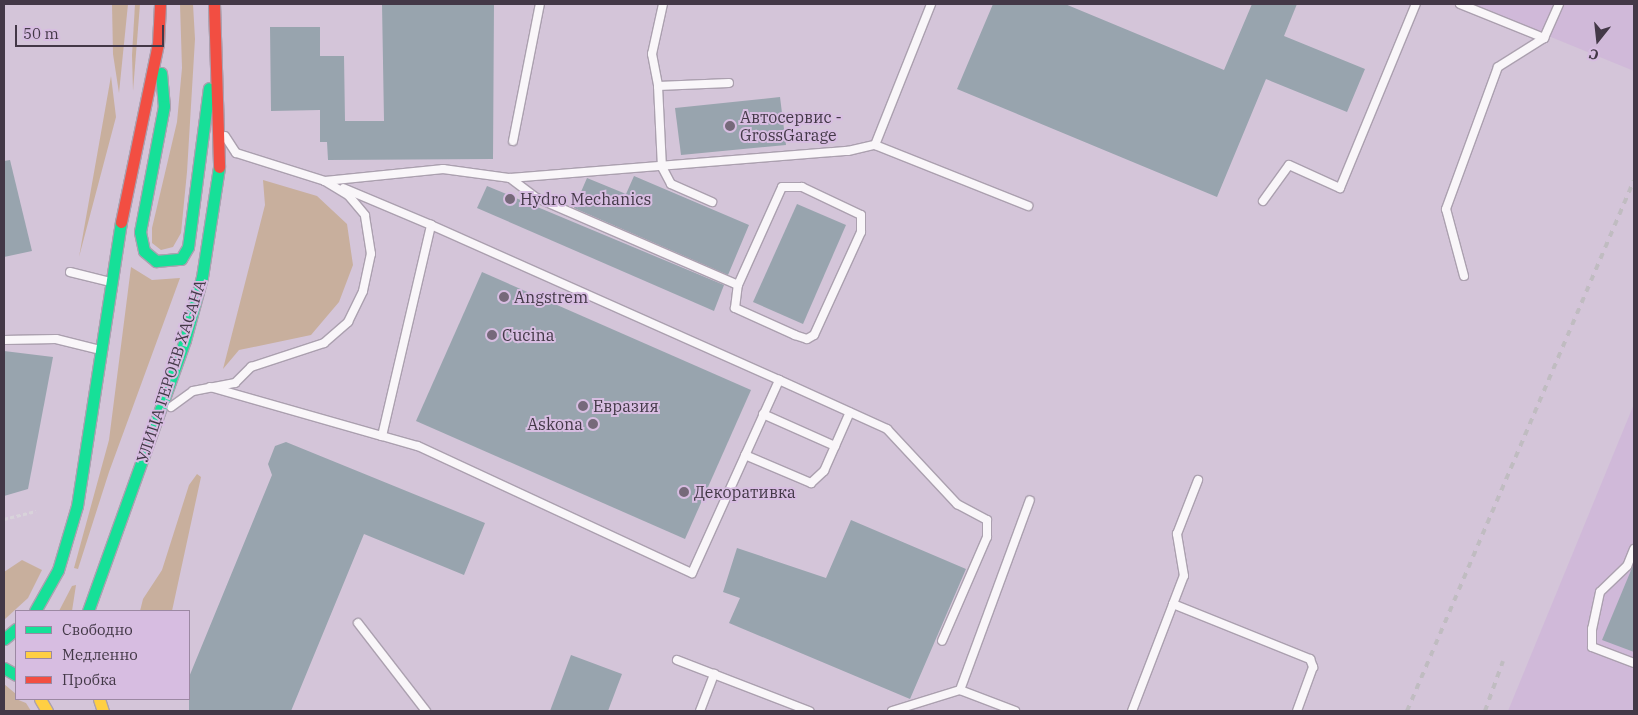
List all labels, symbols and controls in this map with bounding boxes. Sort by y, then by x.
scale bar [18,15,166,47]
north arrow [1573,15,1623,65]
text: 50 m [23,24,59,43]
text: С [1587,44,1601,64]
place label: Автосервис - GrossGarage [740,107,842,145]
marker: Автосервис - GrossGarage [724,120,736,132]
place label: Hydro Mechanics [520,189,651,209]
marker: Hydro Mechanics [504,193,516,205]
street label: УЛИЦА ГЕРОЕВ ХАСАНА [132,277,210,465]
place label: Angstrem [514,287,588,307]
marker: Angstrem [498,291,510,303]
place label: Cucina [502,325,555,345]
marker: Cucina [486,329,498,341]
place label: Евразия [593,396,659,416]
marker: Евразия [577,400,589,412]
place label: Askona [527,414,583,434]
marker: Askona [587,418,599,430]
place label: Декоративка [694,482,796,502]
marker: Декоративка [678,486,690,498]
legend [15,610,190,700]
text: Свободно [62,620,133,639]
text: Медленно [62,645,138,664]
text: Пробка [62,670,117,689]

